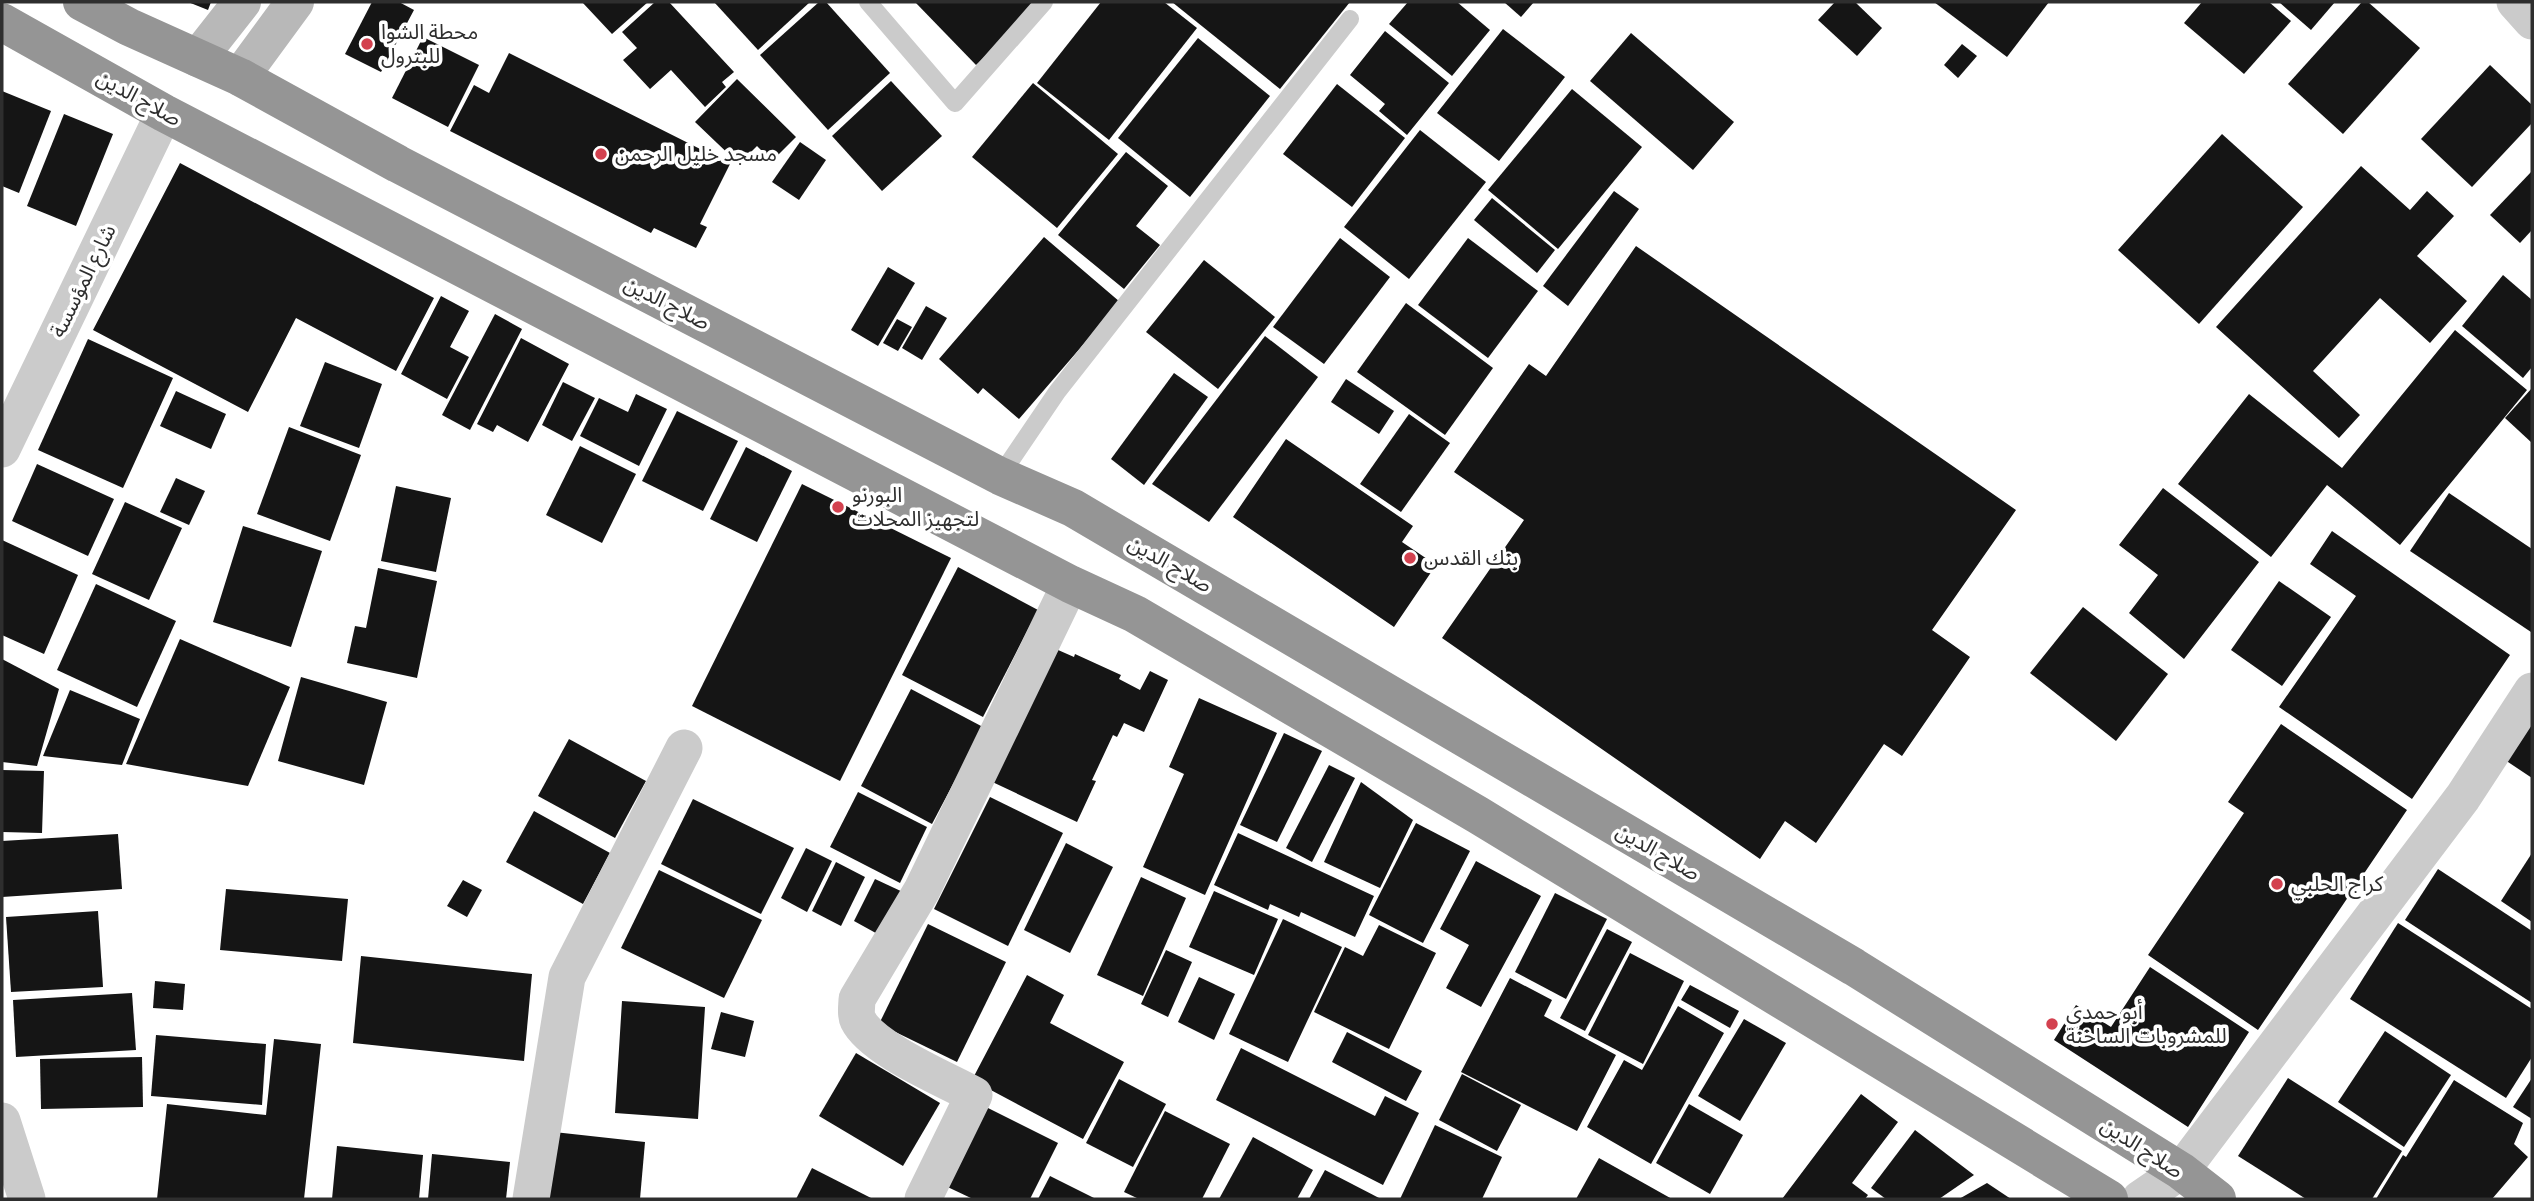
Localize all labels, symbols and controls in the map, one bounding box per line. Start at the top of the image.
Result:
place label: محطة الشوا للبترول [381,18,478,69]
marker: محطة الشوا للبترول [359,36,375,52]
street label: صلاح الدين [91,63,186,134]
place label: مسجد خليل الرحمن [615,140,777,167]
marker: مسجد خليل الرحمن [593,146,609,162]
street label: شارع المؤسسة [44,220,123,343]
street label: صلاح الدين [619,269,715,337]
place label: البورنو لتجهيز المحلات [852,481,979,532]
marker: البورنو لتجهيز المحلات [830,499,846,515]
street label: صلاح الدين [1122,529,1217,600]
place label: بنك القدس [1424,544,1518,571]
marker: بنك القدس [1402,550,1418,566]
street label: صلاح الدين [1610,817,1705,888]
place label: كراج الحلبي [2291,870,2383,900]
marker: كراج الحلبي [2269,876,2285,892]
place label: أبو حمدي للمشروبات الساخنة [2066,998,2227,1049]
marker: أبو حمدي للمشروبات الساخنة [2044,1016,2060,1032]
street label: صلاح الدين [2095,1111,2189,1186]

